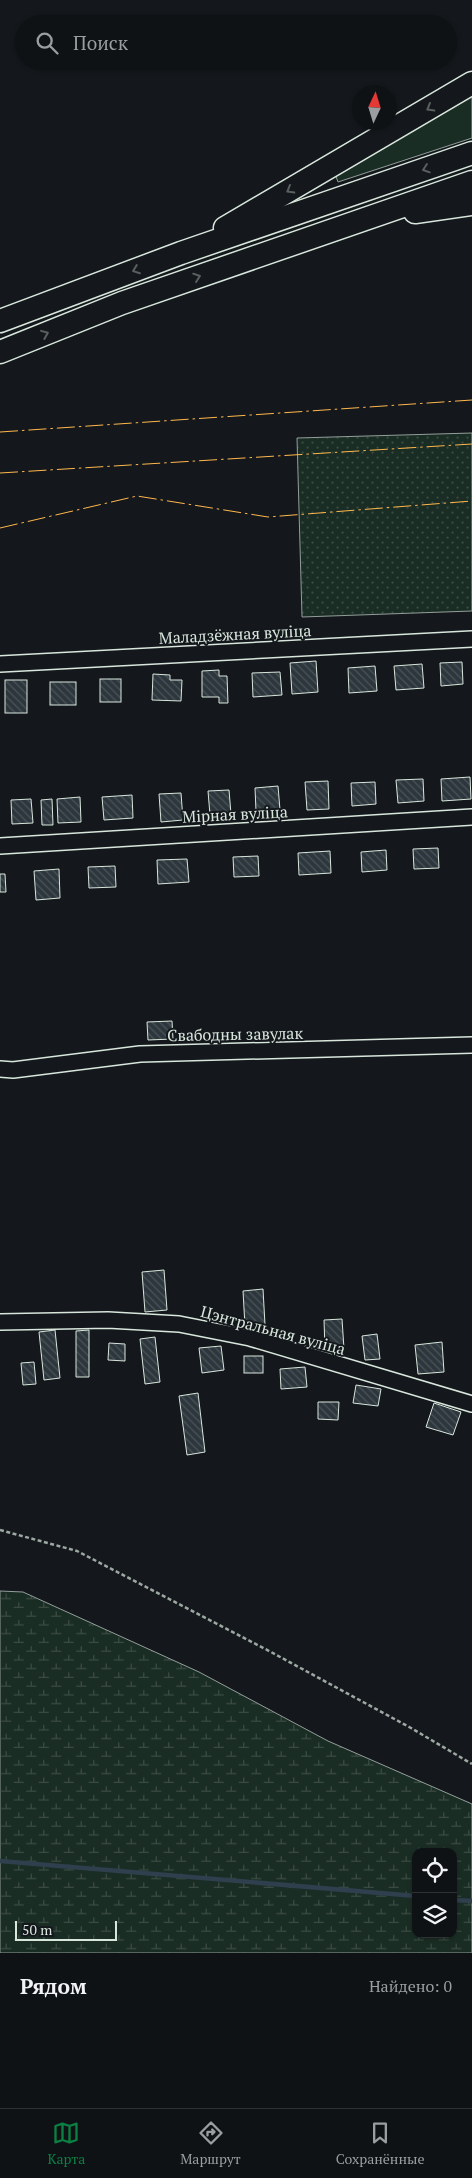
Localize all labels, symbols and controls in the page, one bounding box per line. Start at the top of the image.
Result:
search box [15,15,457,70]
icon: search [33,29,61,57]
text: Поиск [73,30,128,55]
north arrow [352,85,397,130]
one-way arrow [426,101,435,111]
one-way arrow [422,163,431,173]
one-way arrow [286,183,295,193]
one-way arrow [132,264,140,274]
one-way arrow [193,272,201,282]
one-way arrow [40,329,49,340]
street label: Маладзёжная вуліца [158,619,312,649]
street label: Мірная вуліца [182,800,288,828]
street label: Свабодны завулак [167,1022,304,1046]
street label: Цэнтральная вуліца [198,1300,348,1360]
map controls [412,1848,457,1938]
button: locate [412,1848,457,1893]
button: layers [412,1893,457,1938]
scale bar [15,1918,118,1941]
text: 50 m [22,1920,52,1939]
text: Рядом [20,1972,87,2000]
text: Найдено: 0 [369,1975,452,1997]
tab: Карта [47,2119,85,2168]
tab: Маршрут [180,2119,241,2168]
tab: Сохранённые [336,2119,425,2168]

